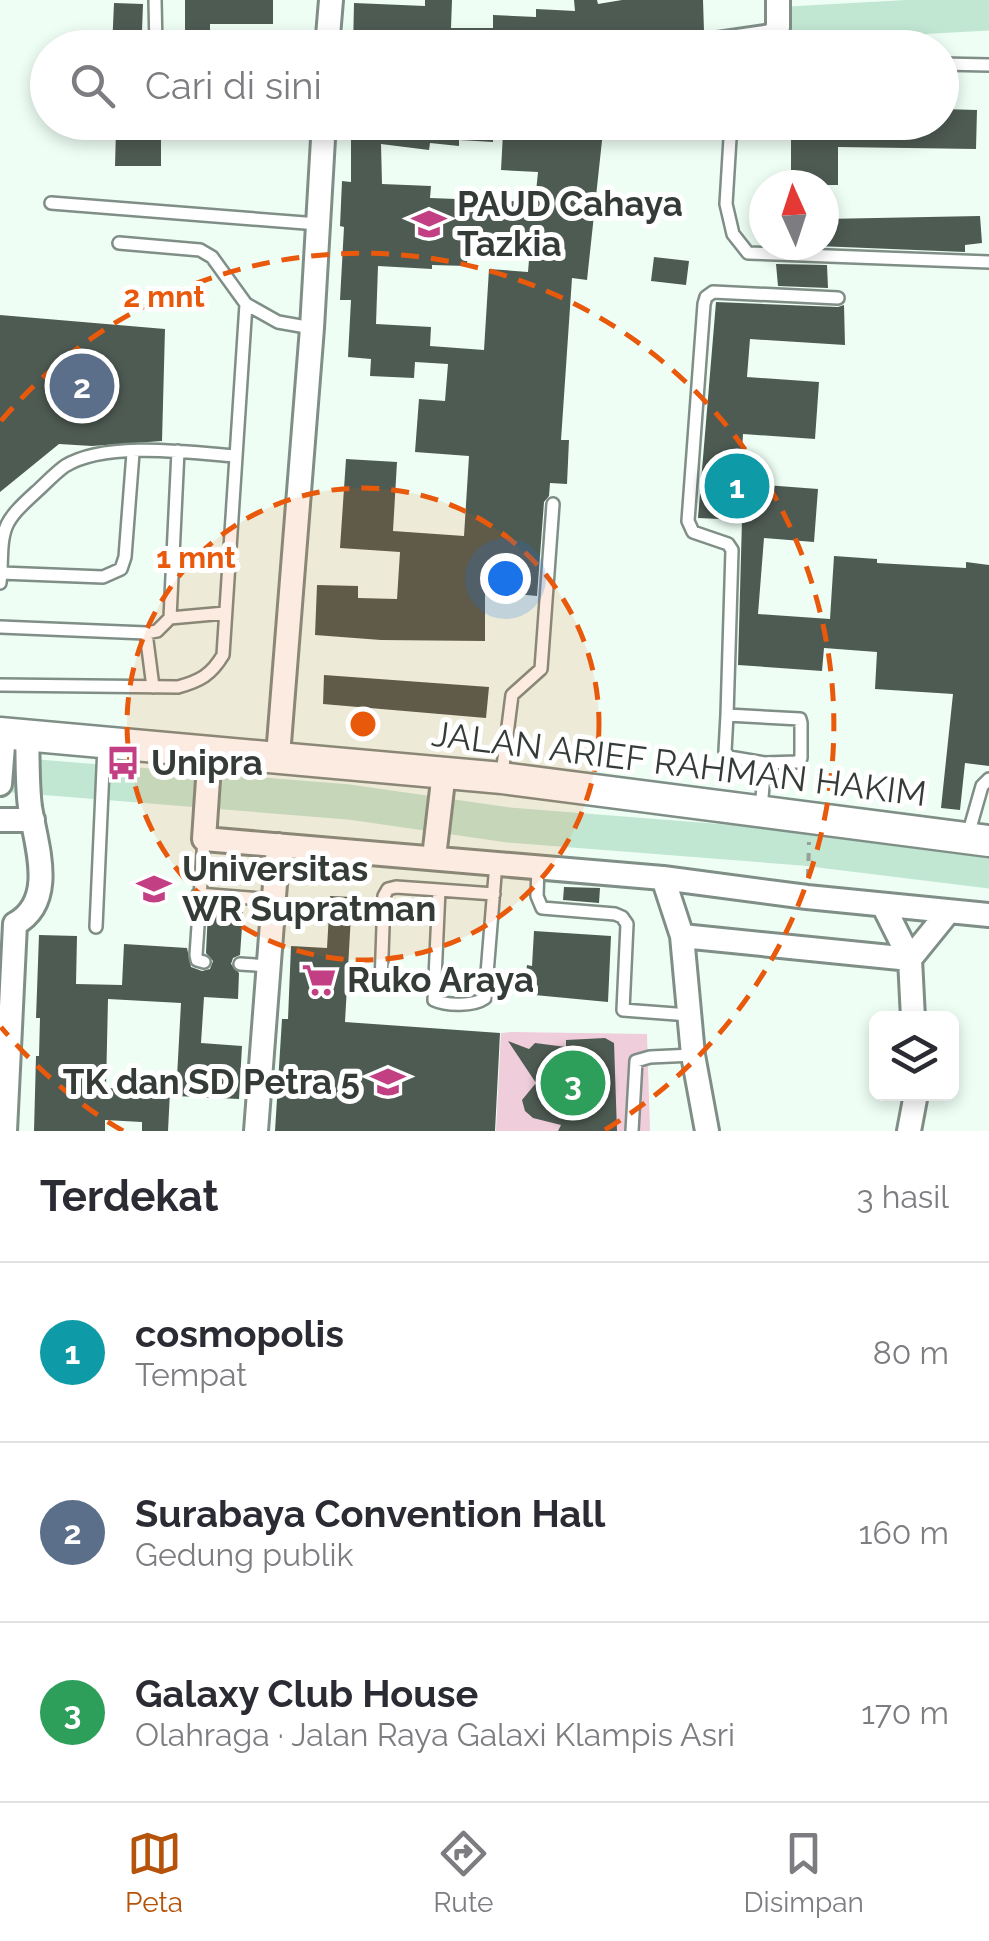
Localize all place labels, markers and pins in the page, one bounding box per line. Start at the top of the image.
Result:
place label: PAUD Cahaya Tazkia [457,183,683,264]
school or university icon: PAUD Cahaya Tazkia [410,205,448,243]
pin: 2 [49,348,114,424]
pin: 1 [704,448,770,524]
centre of rings [345,706,381,742]
place label: Unipra [151,742,263,783]
bus stop icon: Unipra [104,744,142,782]
place label: Universitas WR Supratman [182,848,436,929]
school or university icon: Universitas WR Supratman [135,870,173,908]
place label: Ruko Araya [347,959,534,1000]
supermarket icon: Ruko Araya [300,961,338,999]
pin: 3 [540,1046,606,1120]
place label: TK dan SD Petra 5 [63,1061,360,1102]
school or university icon: TK dan SD Petra 5 [369,1063,407,1101]

